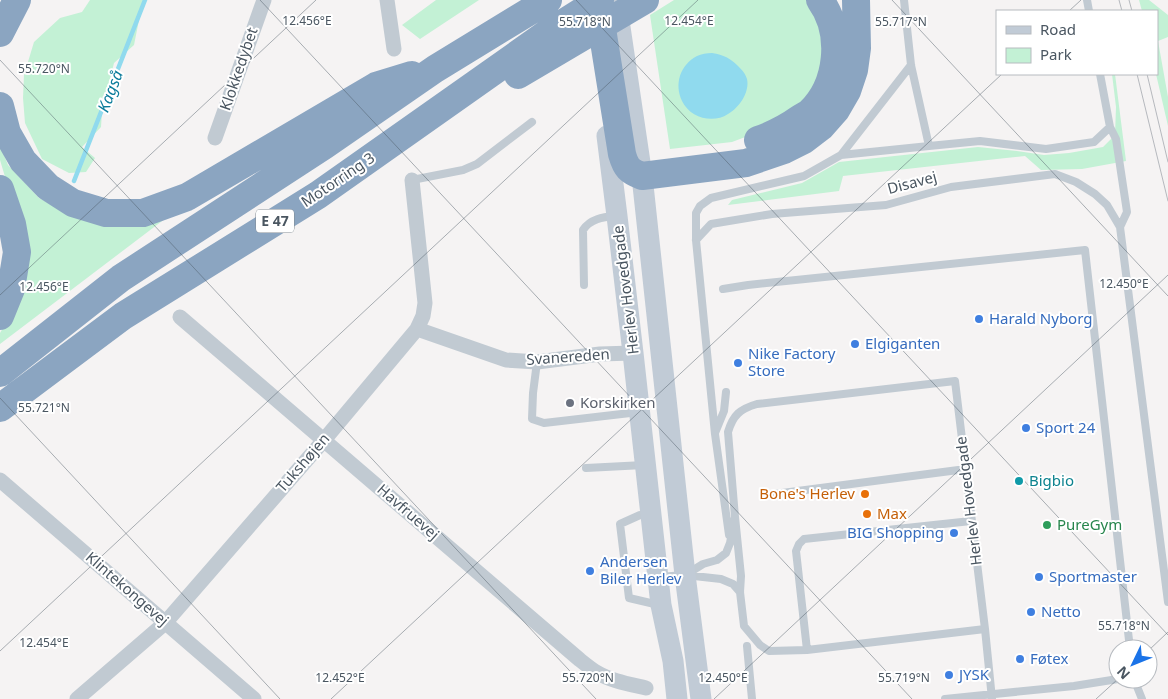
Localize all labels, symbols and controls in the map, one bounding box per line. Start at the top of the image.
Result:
legend [996,10,1158,75]
text: 12.456°E [282,12,332,29]
text: 12.454°E [664,12,714,29]
text: 55.718°N [559,13,611,30]
text: 55.717°N [875,13,927,30]
text: Road [1040,19,1076,39]
street label: Klokkedybet [214,24,262,113]
text: Park [1040,44,1072,64]
text: 55.720°N [18,60,70,77]
water label: Kagså [92,67,128,115]
street label: Motorring 3 [297,147,378,211]
street label: Disavej [885,166,939,198]
road number: E 47 [256,210,294,232]
street label: Herlev Hovedgade [607,224,643,356]
text: 12.450°E [1099,275,1149,292]
text: 12.456°E [19,278,69,295]
place label: Harald Nyborg [989,308,1092,328]
marker: Harald Nyborg [973,313,985,325]
place label: Elgiganten [865,333,940,353]
marker: Elgiganten [849,338,861,350]
street label: Svanereden [526,343,610,369]
place label: Nike Factory Store [748,343,836,380]
marker: Nike Factory Store [732,357,744,369]
place label: Korskirken [580,392,656,412]
marker: Korskirken [564,397,576,409]
text: 55.721°N [18,399,70,416]
place label: Sport 24 [1036,417,1096,437]
marker: Sport 24 [1020,422,1032,434]
street label: Tukshøjen [271,429,333,496]
street label: Herlev Hovedgade [950,435,986,567]
place label: Bigbio [1029,470,1074,490]
marker: Bigbio [1013,475,1025,487]
street label: Havfruevej [373,479,444,544]
place label: Bone's Herlev [759,483,855,503]
marker: Bone's Herlev [859,488,871,500]
place label: Max [877,503,907,523]
marker: Max [861,508,873,520]
place label: PureGym [1057,514,1122,534]
marker: PureGym [1041,519,1053,531]
place label: BIG Shopping [847,522,944,542]
marker: BIG Shopping [948,527,960,539]
street label: Klintekongevej [82,547,173,630]
place label: Andersen Biler Herlev [600,551,682,588]
marker: Andersen Biler Herlev [584,565,596,577]
place label: Sportmaster [1049,566,1137,586]
marker: Sportmaster [1033,571,1045,583]
place label: Netto [1041,601,1081,621]
marker: Netto [1025,606,1037,618]
text: 55.718°N [1098,617,1150,634]
text: 12.454°E [19,634,69,651]
north arrow [1108,639,1158,689]
place label: Føtex [1030,648,1068,668]
marker: Føtex [1014,653,1026,665]
text: N [1112,663,1134,684]
place label: JYSK [957,664,990,684]
text: 12.452°E [315,669,365,686]
text: 55.720°N [562,669,614,686]
text: 12.450°E [698,669,748,686]
text: 55.719°N [878,669,930,686]
marker: JYSK [943,669,955,681]

